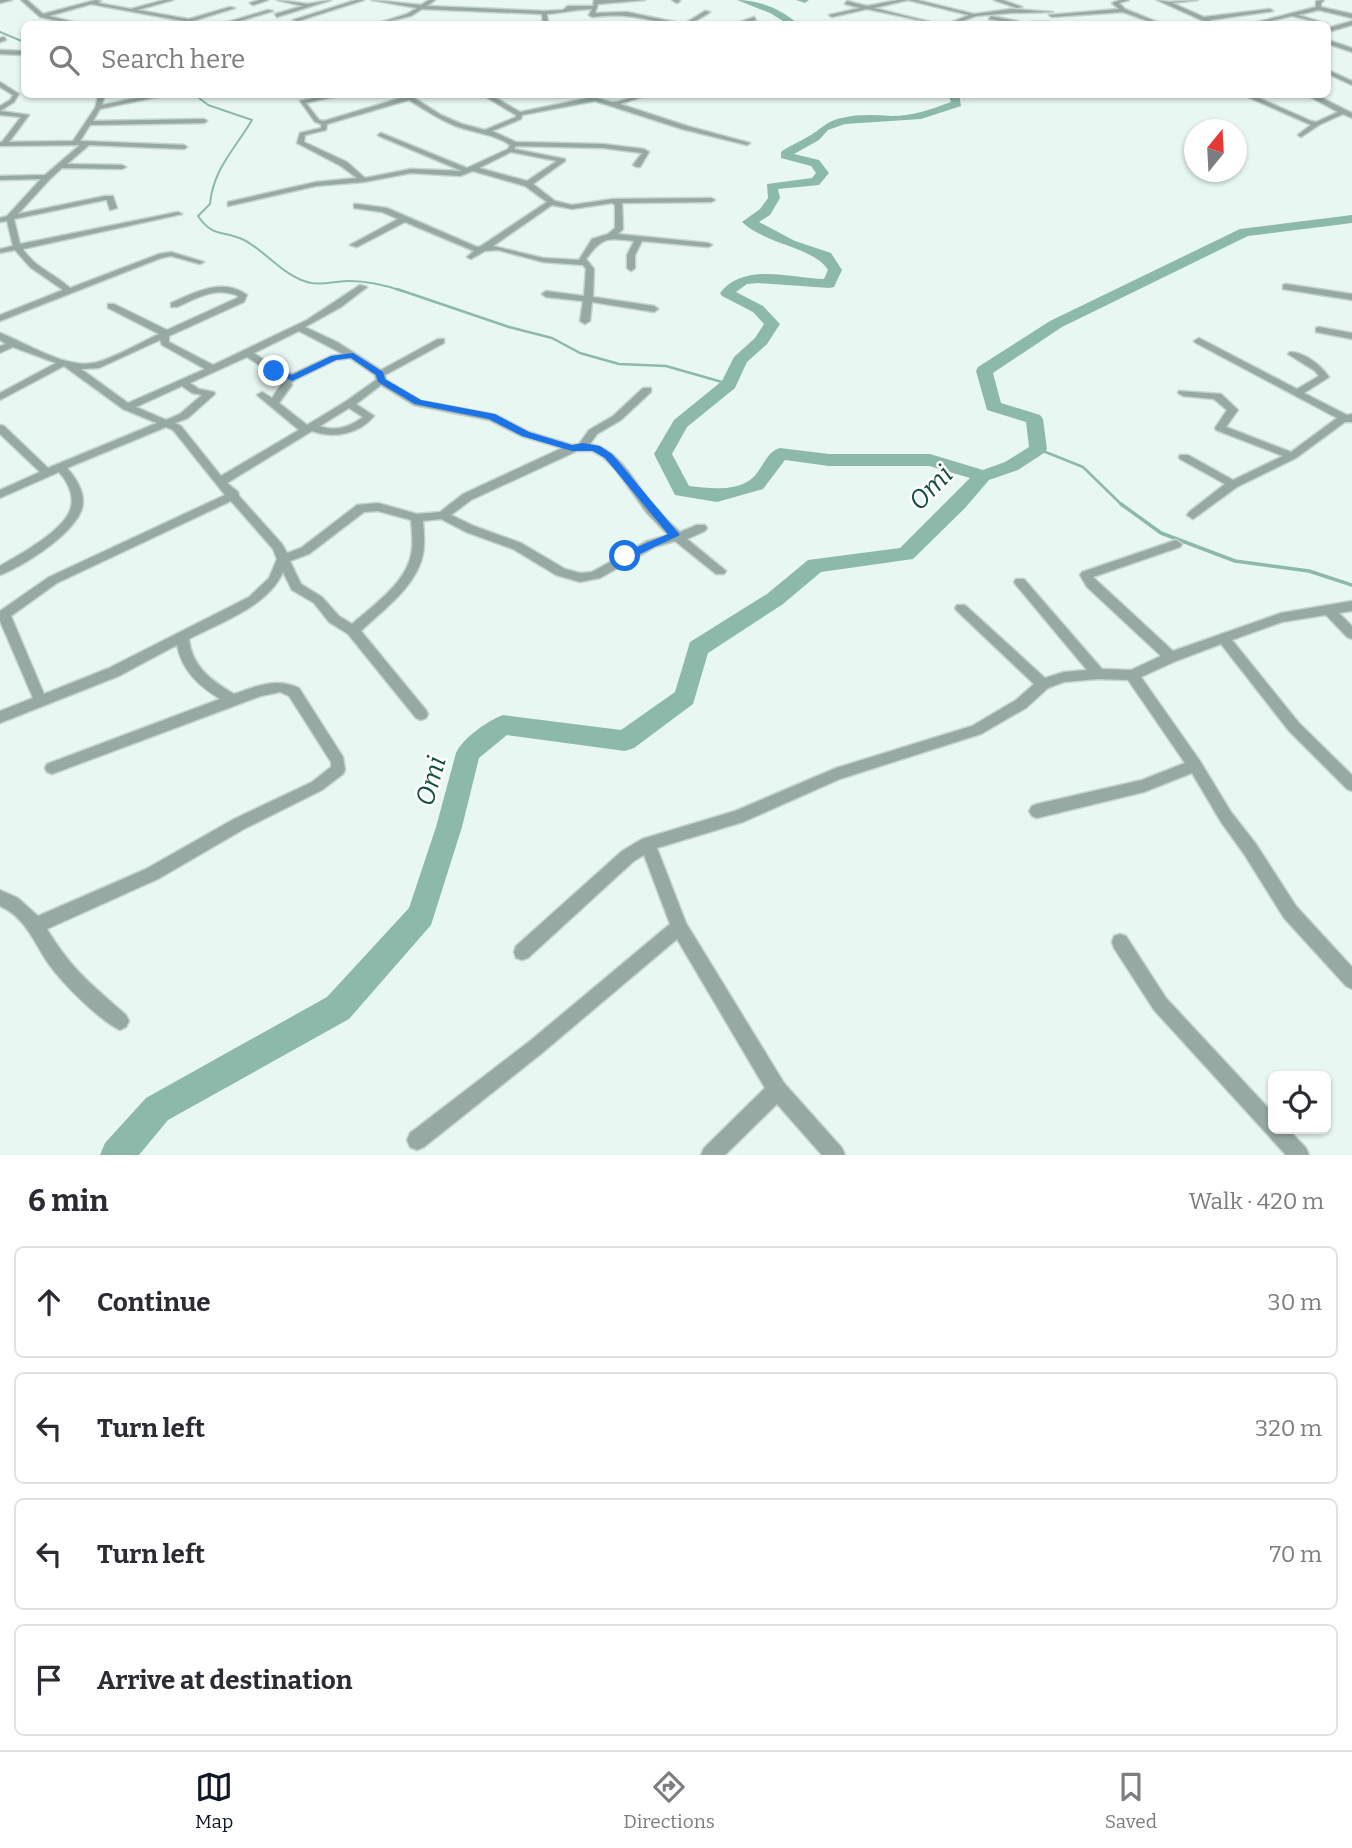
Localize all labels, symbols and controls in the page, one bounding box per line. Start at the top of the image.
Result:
search box [21,21,1331,98]
icon: search [45,41,83,79]
text: Search here [101,44,245,75]
north arrow [1184,119,1247,182]
route end [258,355,289,386]
water label: Omi [903,459,959,517]
route start [609,540,640,571]
water label: Omi [409,753,453,809]
map controls [1268,1071,1331,1134]
button: locate [1268,1071,1331,1134]
text: 6 min [28,1183,109,1219]
text: Walk · 420 m [1189,1187,1324,1215]
icon: ahead [30,1283,68,1321]
text: Continue [97,1287,211,1318]
text: 30 m [1268,1288,1322,1316]
icon: left [30,1409,68,1447]
text: Turn left [97,1413,205,1444]
text: 320 m [1255,1414,1322,1442]
icon: left [30,1535,68,1573]
text: Turn left [97,1539,205,1570]
text: 70 m [1270,1540,1322,1568]
icon: arrive [30,1661,68,1699]
text: Arrive at destination [97,1665,352,1696]
tab: Map [195,1768,233,1833]
tab: Directions [623,1768,715,1833]
tab: Saved [1105,1768,1157,1833]

